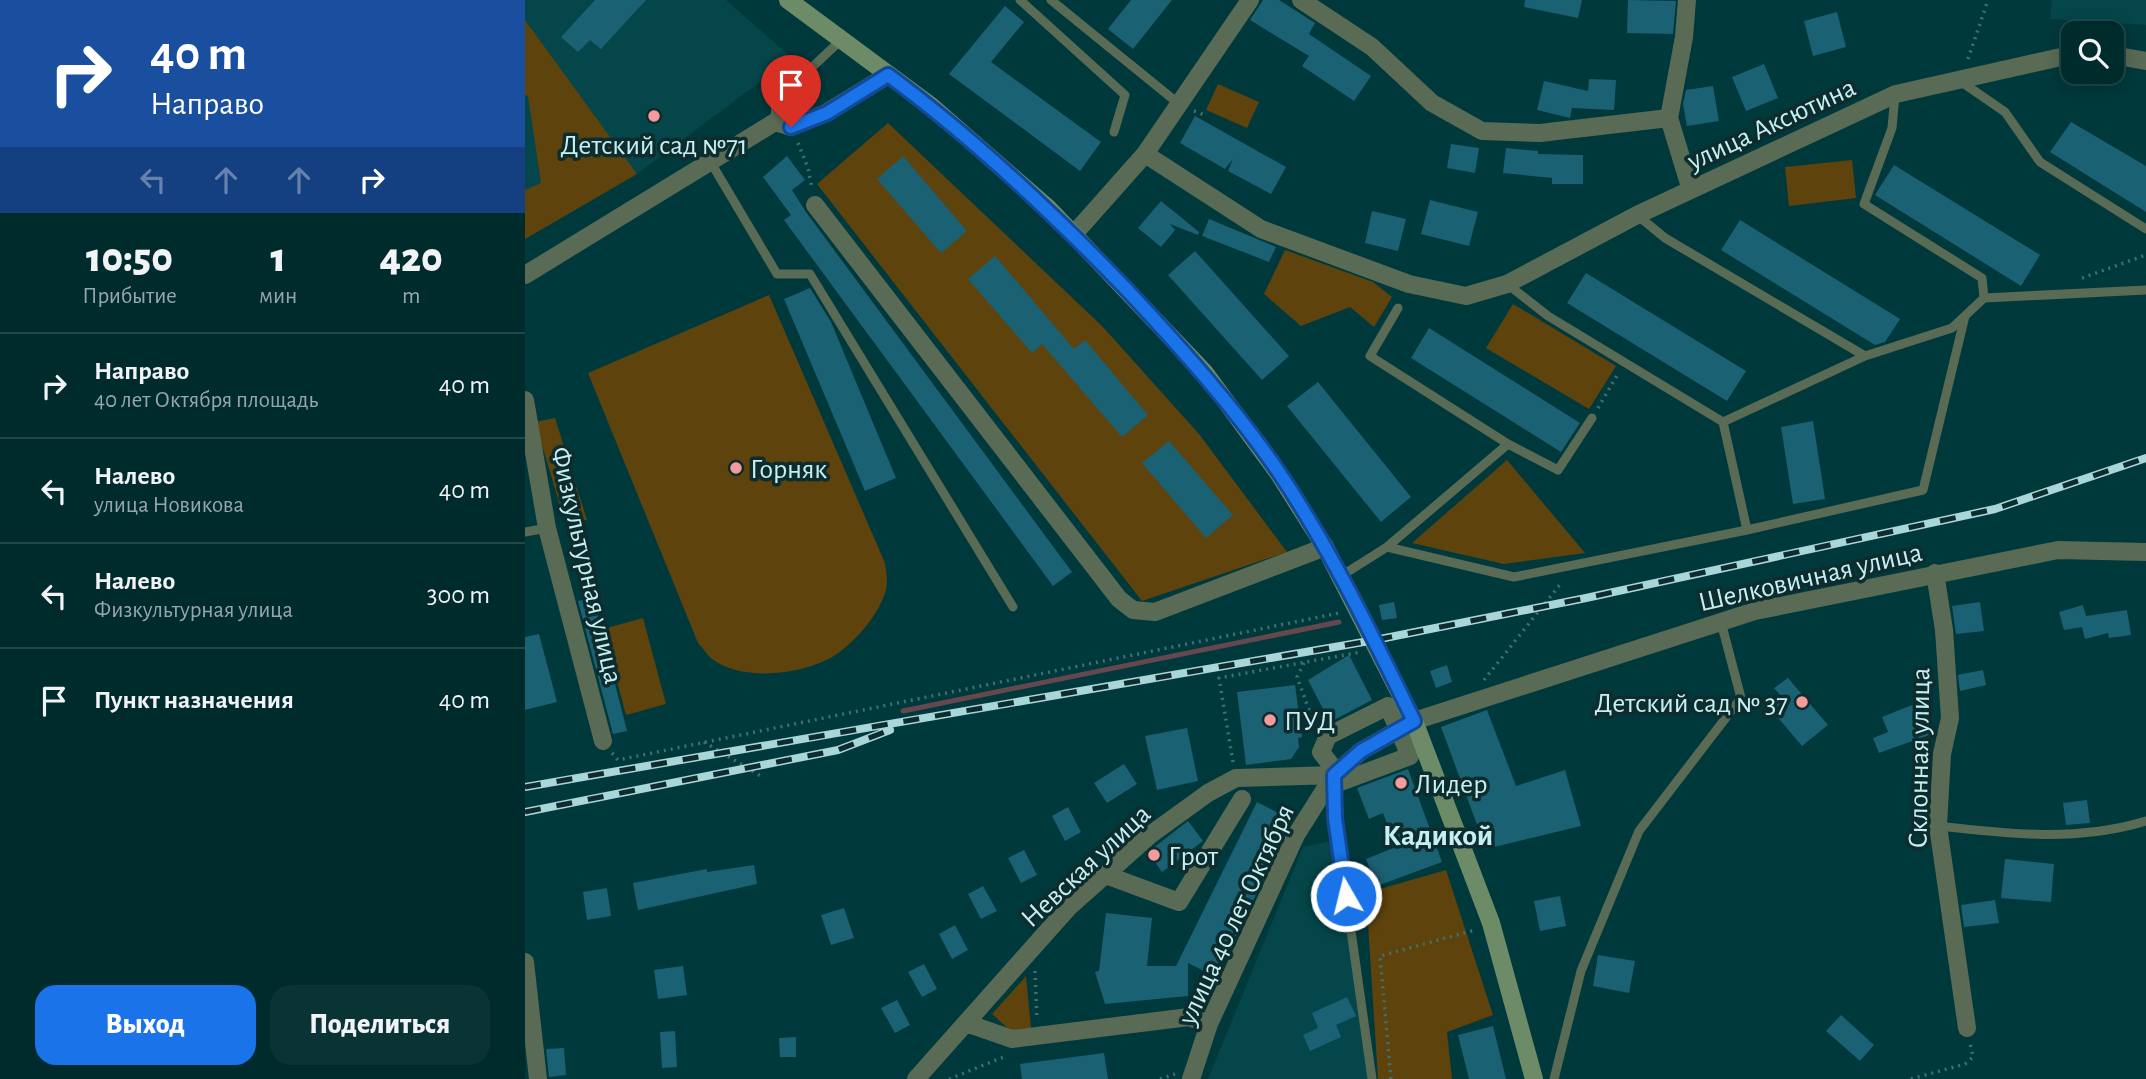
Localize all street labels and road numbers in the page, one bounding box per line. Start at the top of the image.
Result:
street label: улица Аксютина [1683,74,1860,176]
street label: Физкультурная улица [545,444,627,687]
street label: Шелковичная улица [1696,539,1925,617]
street label: Склонная улица [1904,667,1936,849]
street label: Невская улица [1016,800,1157,933]
street label: улица 40 лет Октября [1173,800,1300,1030]

